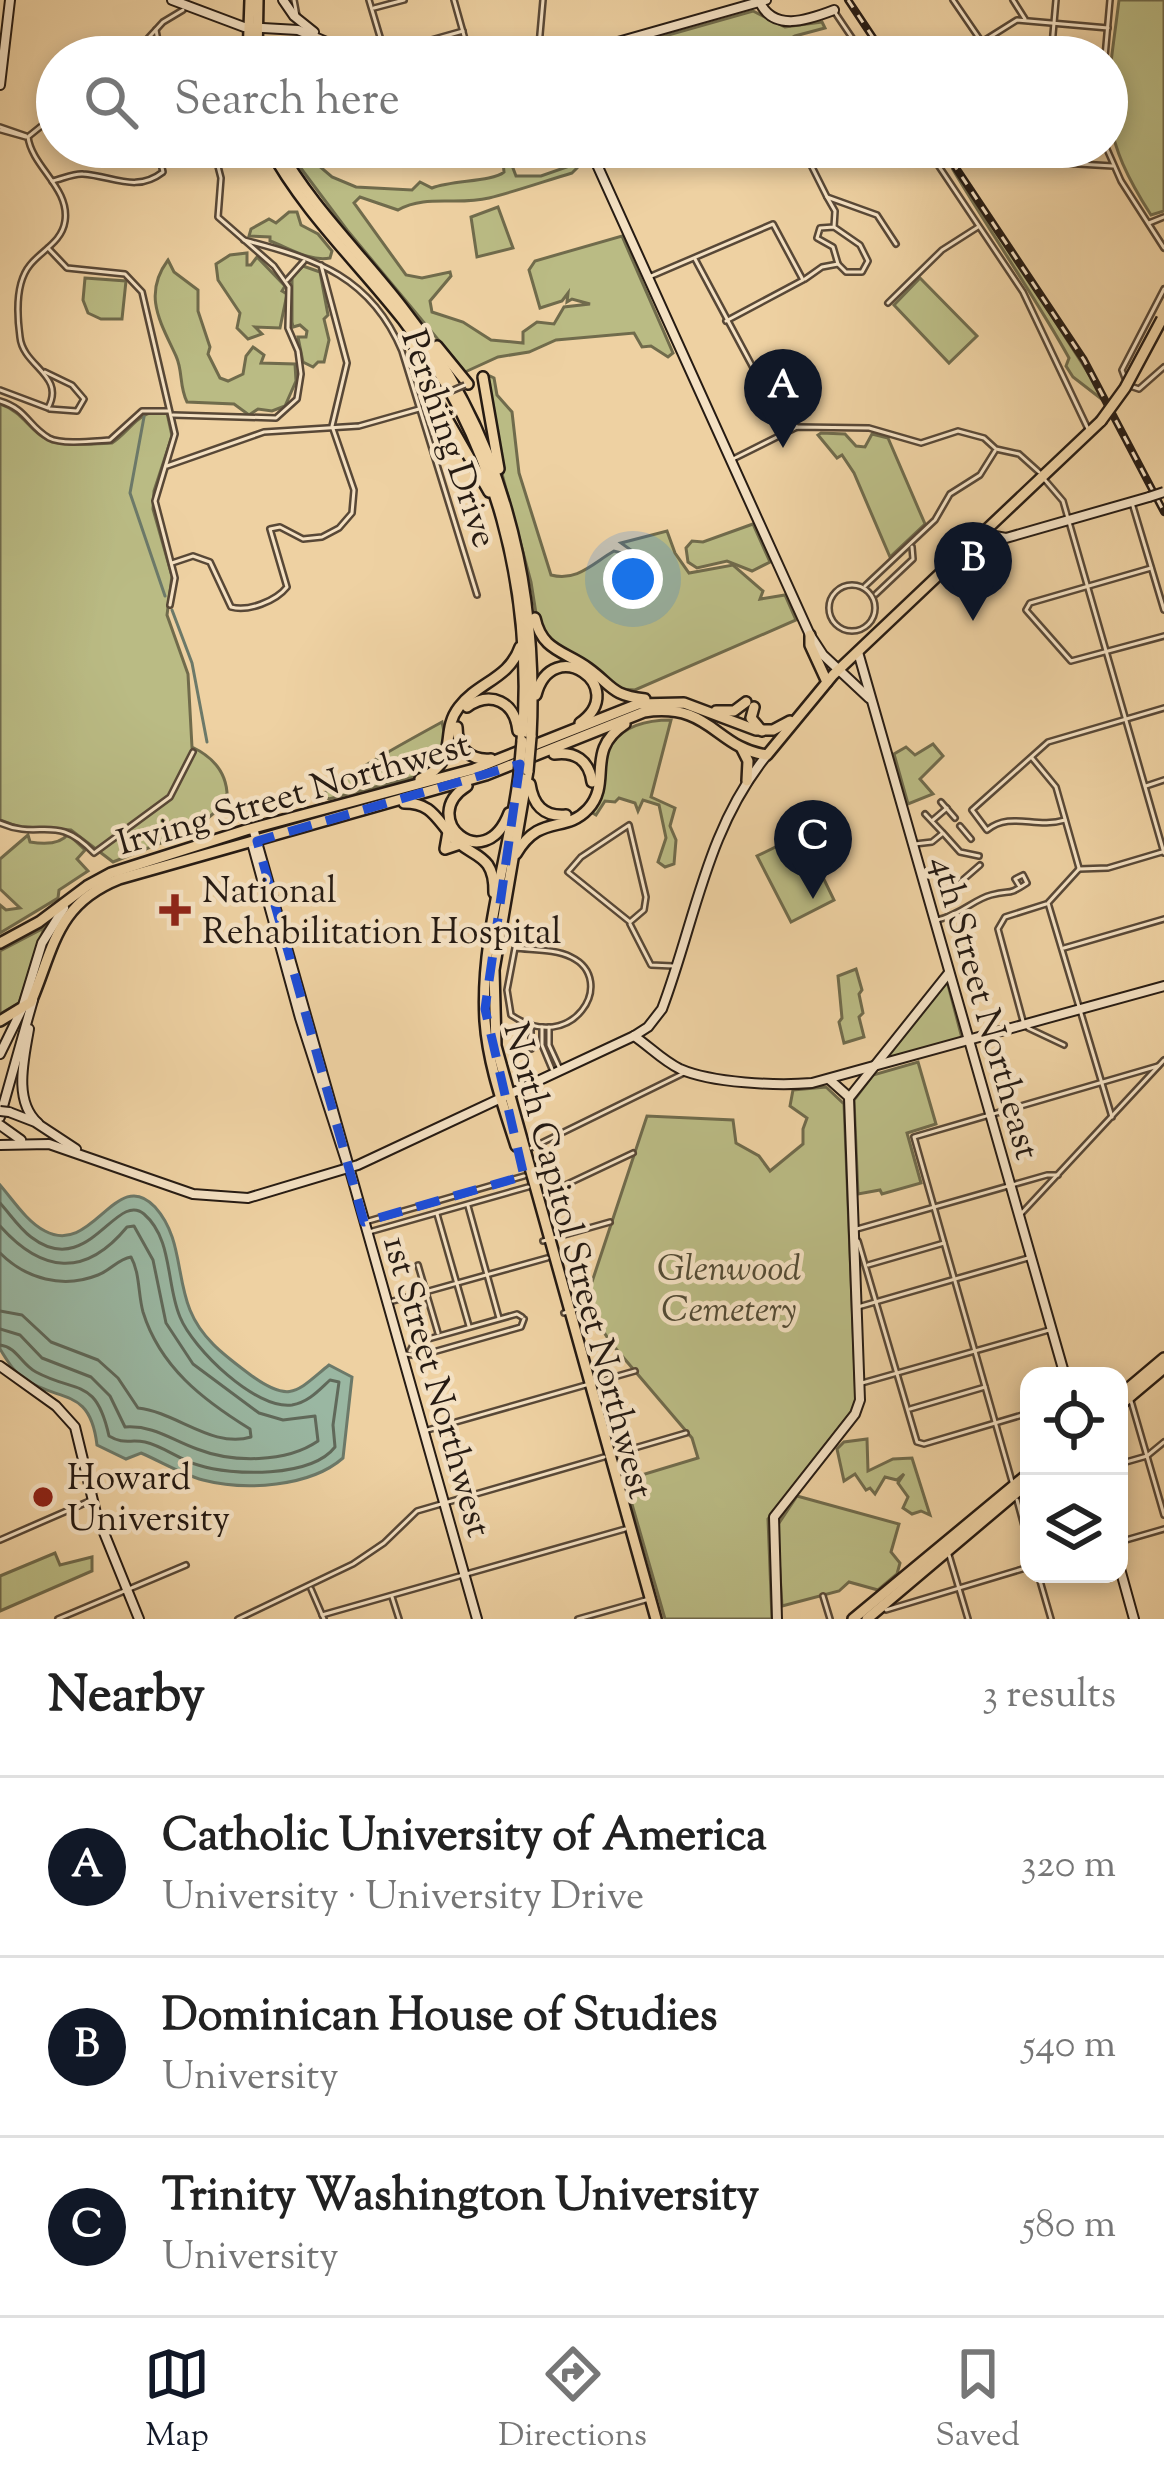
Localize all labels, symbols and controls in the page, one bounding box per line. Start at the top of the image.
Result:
search box [36,36,1128,168]
icon: search [78,69,144,135]
text: Search here [174,70,400,135]
street label: Pershing Drive [386,323,509,555]
pin: A [744,349,822,448]
pin: B [934,522,1012,621]
your location [603,549,663,609]
street label: Irving Street Northwest [112,721,477,871]
pin: C [774,800,852,899]
street label: 4th Street Northeast [915,850,1051,1166]
place label: National Rehabilitation Hospital [202,867,562,960]
marker: National Rehabilitation Hospital [159,894,191,926]
street label: North Capitol Street Northwest [487,1017,665,1505]
street label: 1st Street Northwest [367,1231,503,1544]
park label: Glenwood Cemetery [657,1245,801,1338]
map controls [1020,1367,1128,1583]
button: locate [1020,1367,1128,1475]
place label: Howard University [67,1454,230,1547]
button: layers [1020,1475,1128,1583]
marker: Howard University [30,1484,56,1510]
text: Nearby [48,1661,205,1734]
text: 3 results [982,1669,1116,1725]
text: Catholic University of America [162,1806,767,1871]
text: A [71,1839,103,1895]
text: 320 m [1021,1839,1116,1895]
text: University · University Drive [162,1871,644,1927]
text: Dominican House of Studies [162,1986,718,2051]
text: B [75,2019,99,2075]
text: 540 m [1022,2019,1116,2075]
text: University [162,2051,339,2107]
text: Trinity Washington University [162,2166,759,2231]
text: C [71,2199,103,2255]
text: 580 m [1022,2199,1116,2255]
text: University [162,2231,339,2287]
tab: Map [144,2341,210,2461]
tab: Directions [498,2341,647,2461]
tab: Saved [935,2341,1020,2461]

